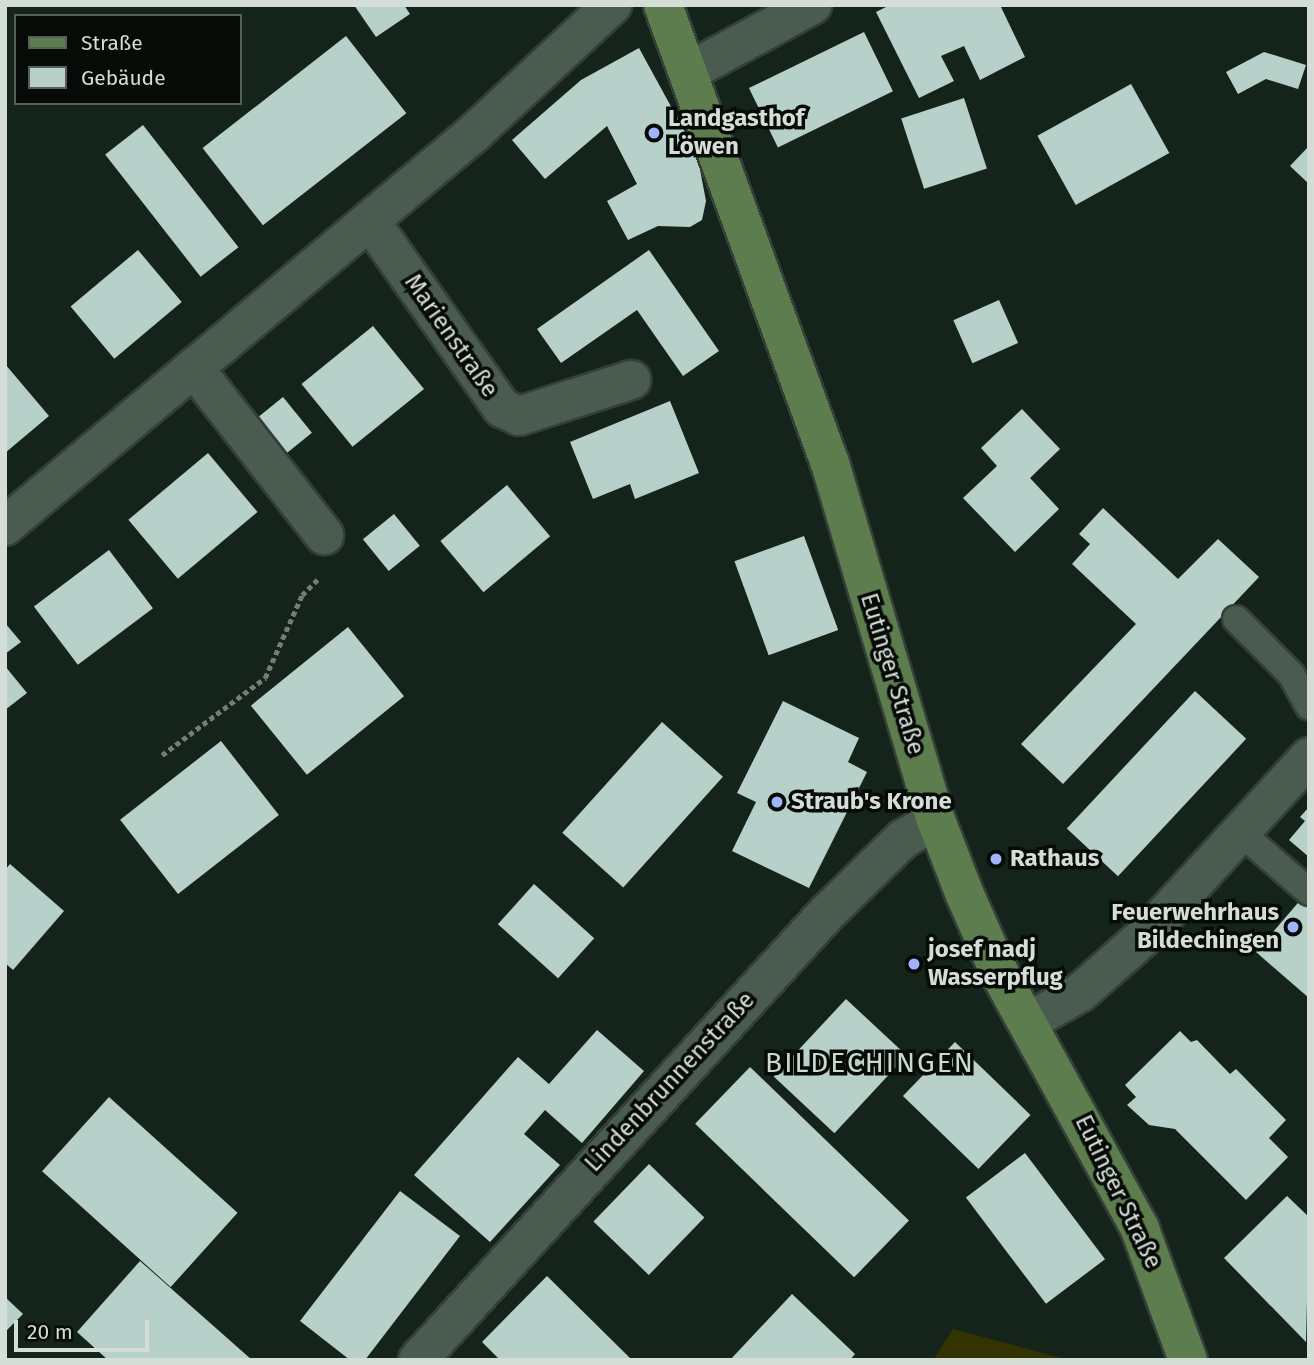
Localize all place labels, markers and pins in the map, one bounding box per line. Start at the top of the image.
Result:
place label: Landgasthof Löwen [668,105,804,161]
marker: Landgasthof Löwen [646,125,662,141]
place label: Straub's Krone [791,788,952,816]
marker: Straub's Krone [769,794,785,810]
place label: Rathaus [1010,845,1099,873]
marker: Rathaus [988,851,1004,867]
place label: Feuerwehrhaus Bildechingen [1111,899,1279,955]
marker: Feuerwehrhaus Bildechingen [1285,919,1301,935]
place label: josef nadj Wasserpflug [928,936,1063,992]
marker: josef nadj Wasserpflug [906,956,922,972]

